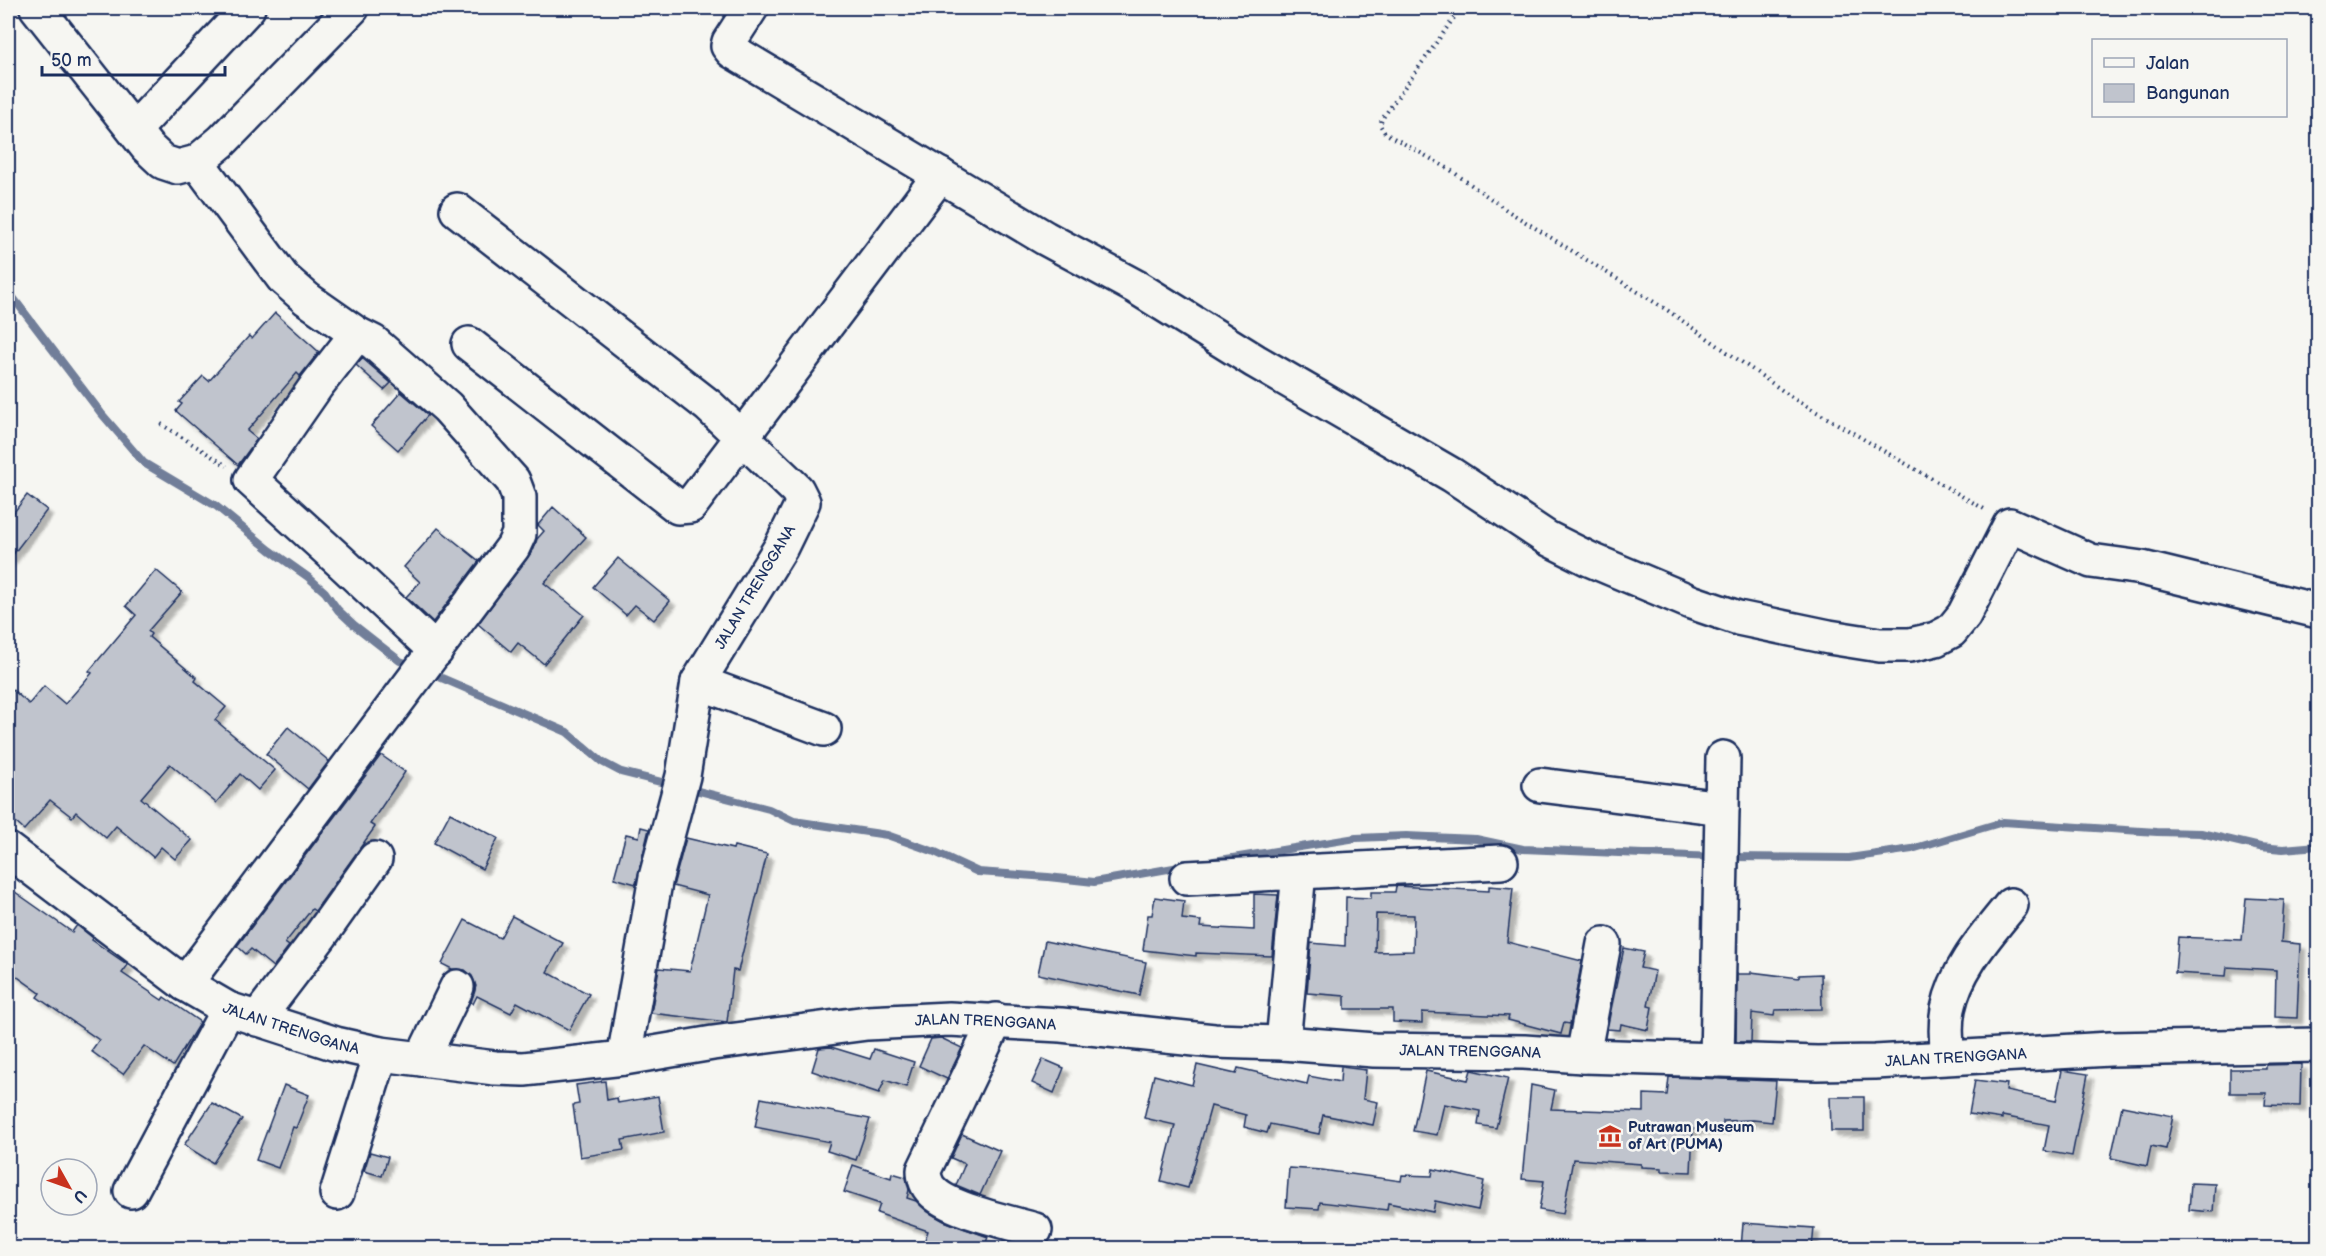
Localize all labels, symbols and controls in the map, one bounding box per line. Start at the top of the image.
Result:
scale bar [42,39,225,77]
legend [2092,39,2287,117]
text: 50 m [51,50,92,71]
text: Jalan [2146,53,2189,74]
text: Bangunan [2146,83,2230,104]
street label: JALAN TRENGGANA [711,521,800,653]
street label: JALAN TRENGGANA [219,999,362,1059]
street label: JALAN TRENGGANA [914,1010,1058,1035]
street label: JALAN TRENGGANA [1399,1041,1543,1063]
street label: JALAN TRENGGANA [1885,1045,2028,1071]
place label: Putrawan Museum of Art (PUMA) [1628,1118,1755,1154]
museum icon: Putrawan Museum of Art (PUMA) [1597,1123,1623,1149]
north arrow [39,1157,99,1217]
text: U [68,1185,90,1206]

